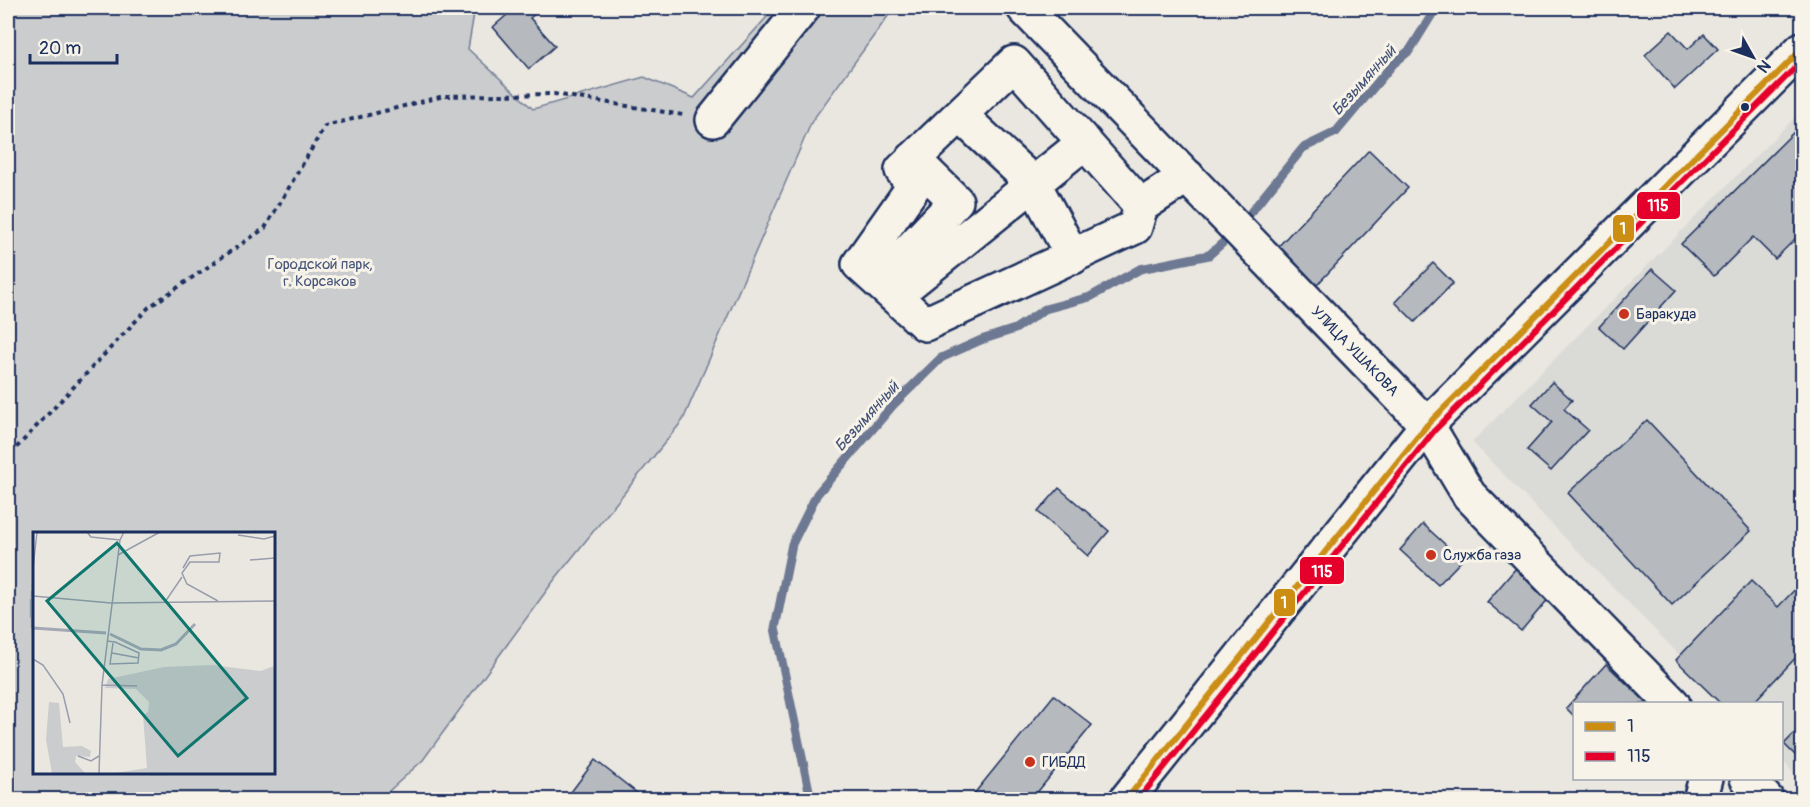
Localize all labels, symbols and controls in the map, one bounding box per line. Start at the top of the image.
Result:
scale bar [30,27,117,65]
north arrow [1723,27,1783,87]
text: 20 m [39,37,81,60]
water label: Безымянный [1327,40,1401,120]
text: N [1752,55,1775,77]
unlabelled marker [1739,101,1751,113]
line badge: 115 [1636,191,1681,220]
text: 115 [1647,196,1669,216]
line badge: 1 [1612,214,1635,243]
text: 1 [1620,219,1626,239]
park label: Городской парк, г. Корсаков [268,255,373,291]
street label: УЛИЦА УШАКОВА [1307,302,1403,401]
place label: Баракуда [1636,305,1696,324]
marker: Баракуда [1617,307,1631,321]
water label: Безымянный [830,376,904,456]
inset map [33,532,274,774]
place label: Служба газа [1443,546,1521,565]
marker: Служба газа [1424,548,1438,562]
line badge: 115 [1299,556,1345,585]
text: 115 [1311,562,1333,582]
line badge: 1 [1273,588,1296,617]
text: 1 [1281,593,1287,613]
legend [1573,702,1783,780]
text: 1 [1627,715,1634,738]
text: 115 [1627,745,1651,768]
place label: ГИБДД [1042,753,1086,772]
marker: ГИБДД [1023,755,1037,769]

